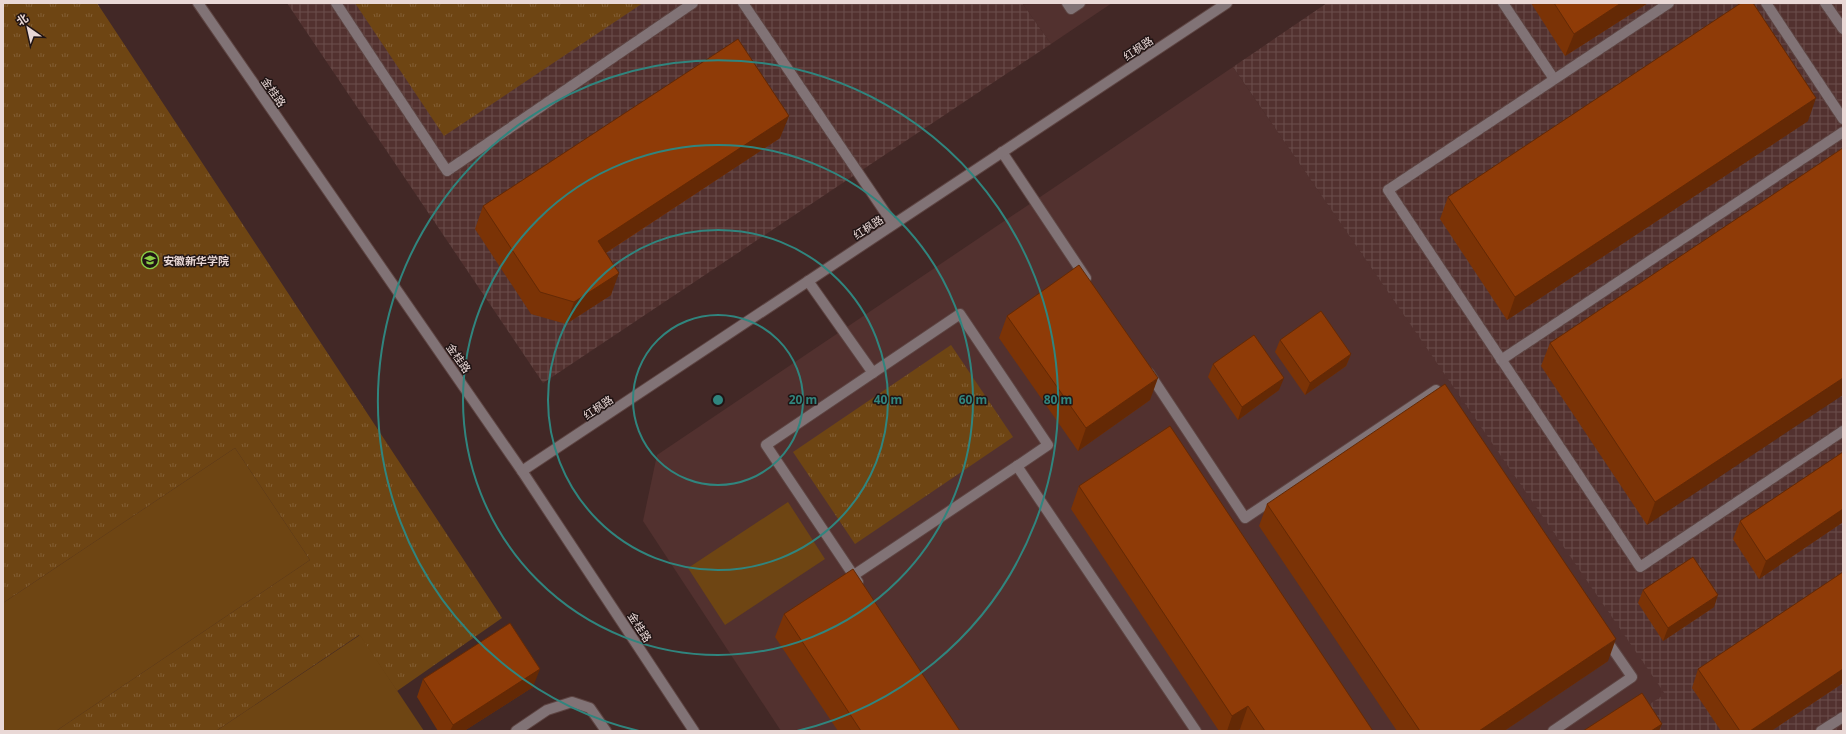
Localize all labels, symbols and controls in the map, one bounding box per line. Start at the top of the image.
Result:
north arrow [8,8,48,48]
text: 北 [13,10,31,29]
street label: 红枫路 [1120,33,1156,63]
street label: 金桂路 [258,74,290,110]
street label: 红枫路 [850,212,886,242]
school or university icon: 安徽新华学院 [140,250,160,270]
place label: 安徽新华学院 [163,253,229,268]
street label: 金桂路 [443,340,475,376]
text: 20 m [789,391,817,408]
text: 40 m [874,391,902,408]
text: 60 m [959,391,987,408]
text: 80 m [1044,391,1072,408]
street label: 红枫路 [580,392,616,422]
centre of rings [711,393,725,407]
street label: 金桂路 [625,609,655,645]

